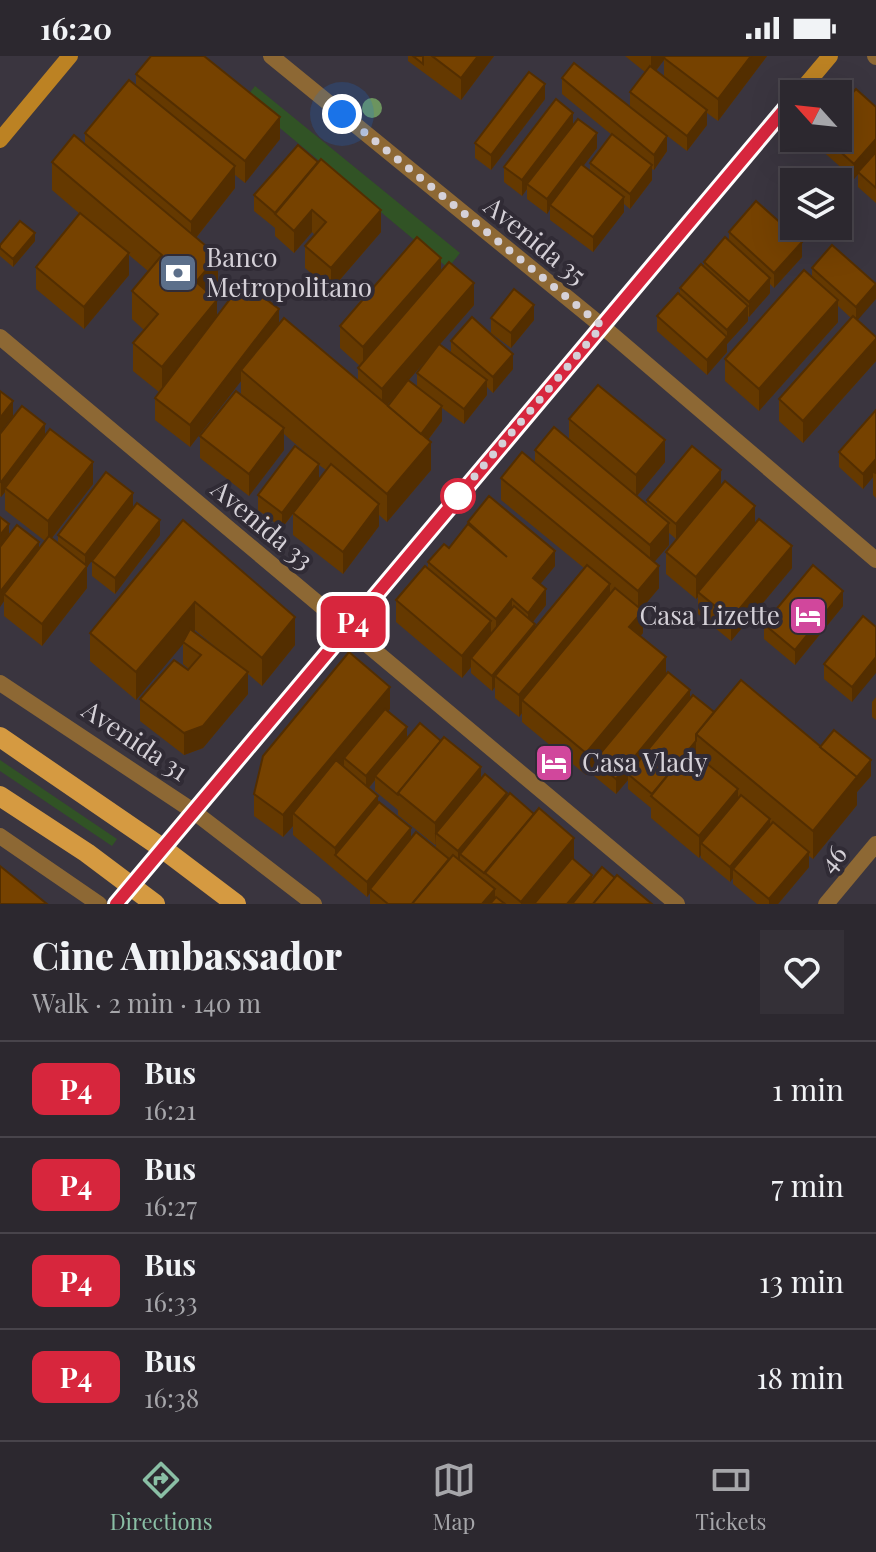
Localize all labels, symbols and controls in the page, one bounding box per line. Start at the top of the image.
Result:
text: 16:20 [40,8,112,48]
north arrow [780,80,852,152]
map controls [780,80,852,240]
your location [322,94,362,134]
button: layers [780,168,852,240]
street label: Avenida 35 [477,187,594,292]
place label: Banco Metropolitano [206,239,372,304]
bank icon: Banco Metropolitano [157,252,199,294]
street label: Avenida 33 [204,470,321,577]
unlabelled marker [441,479,475,513]
hotel icon: Casa Lizette [787,595,829,637]
line badge: P4 [317,596,389,648]
place label: Casa Lizette [639,597,780,632]
text: P4 [337,603,369,640]
street label: Avenida 31 [75,691,196,788]
hotel icon: Casa Vlady [533,742,575,784]
place label: Casa Vlady [582,744,708,779]
street label: 46 [810,837,854,879]
text: Cine Ambassador [32,929,342,980]
button: heart [760,930,844,1014]
text: Walk · 2 min · 140 m [32,985,261,1020]
text: Bus [144,1052,196,1092]
text: 1 min [772,1069,844,1109]
text: P4 [60,1070,92,1107]
text: 16:21 [144,1092,196,1127]
text: Bus [144,1148,196,1188]
text: 7 min [771,1165,844,1205]
text: P4 [60,1166,92,1203]
text: 16:27 [144,1188,197,1223]
text: Bus [144,1244,196,1284]
text: 13 min [759,1261,844,1301]
text: P4 [60,1262,92,1299]
text: 16:33 [144,1284,197,1319]
text: Bus [144,1340,196,1380]
text: 18 min [756,1357,844,1397]
text: P4 [60,1358,92,1395]
text: 16:38 [144,1380,199,1415]
tab: Directions [110,1458,212,1536]
tab: Map [432,1458,476,1536]
tab: Tickets [695,1458,766,1536]

